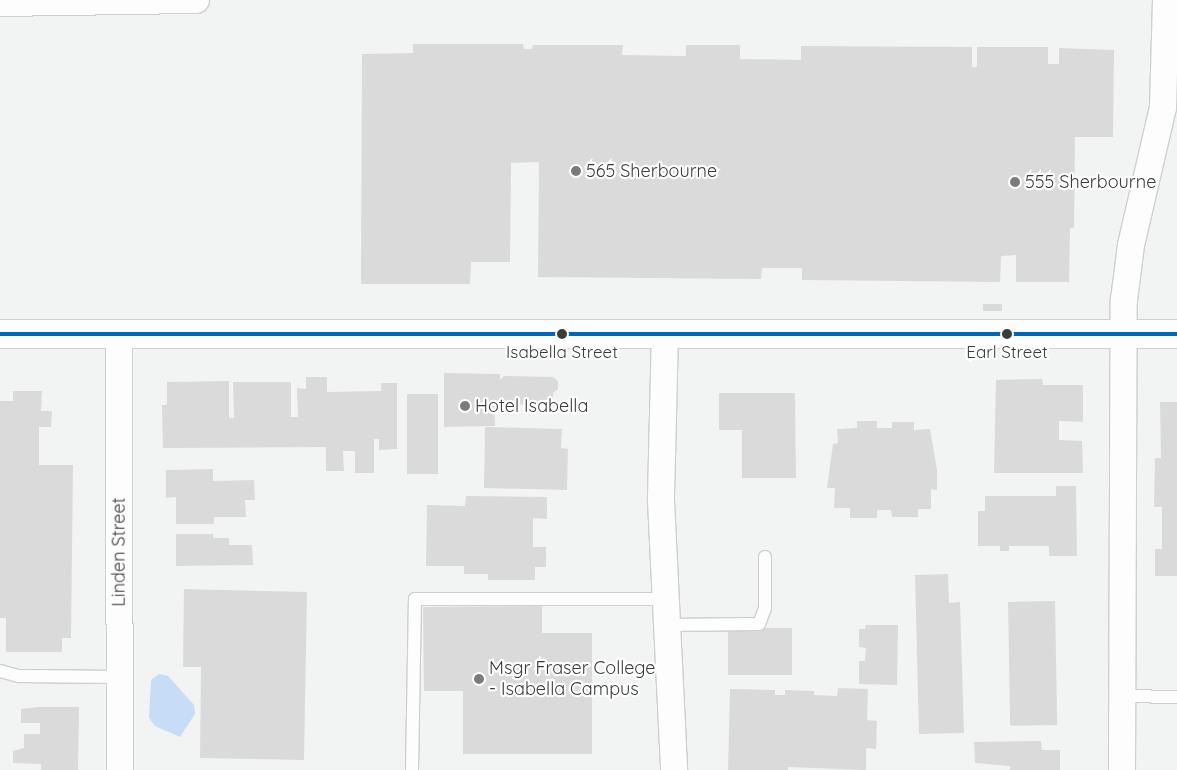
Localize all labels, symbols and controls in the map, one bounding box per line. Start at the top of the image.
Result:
place label: 565 Sherbourne [586,160,717,182]
marker: 565 Sherbourne [570,165,582,177]
place label: 555 Sherbourne [1025,171,1156,193]
marker: 555 Sherbourne [1009,176,1021,188]
marker: Isabella Street [557,329,567,339]
marker: Earl Street [1002,329,1012,339]
place label: Isabella Street [506,342,618,362]
place label: Earl Street [966,342,1048,362]
place label: Hotel Isabella [475,395,588,417]
marker: Hotel Isabella [459,400,471,412]
street label: Linden Street [108,497,130,607]
place label: Msgr Fraser College - Isabella Campus [489,658,655,701]
marker: Msgr Fraser College - Isabella Campus [473,673,485,685]

